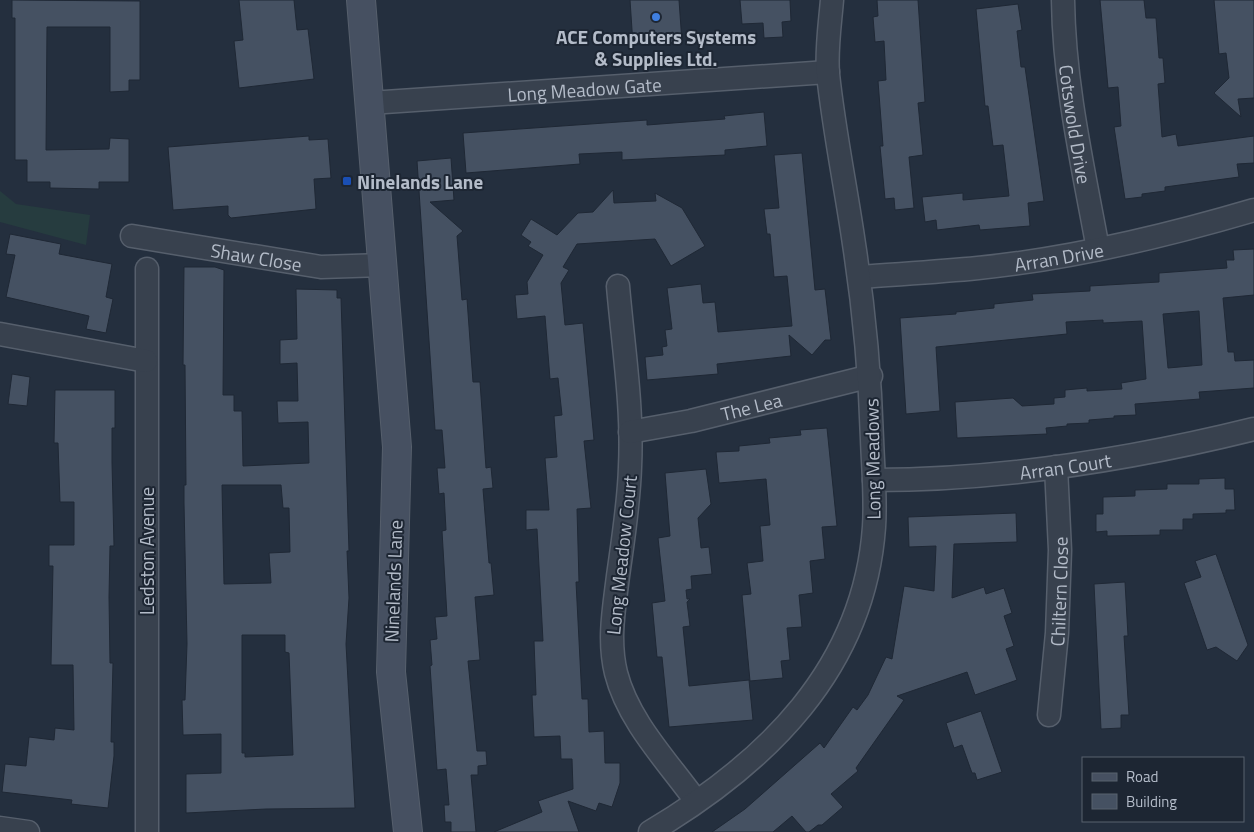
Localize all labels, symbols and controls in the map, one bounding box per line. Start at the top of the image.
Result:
marker: ACE Computers Systems & Supplies Ltd. [650,11,662,23]
place label: ACE Computers Systems & Supplies Ltd. [556,22,756,73]
street label: Cotswold Drive [1053,63,1100,186]
street label: Long Meadow Gate [506,69,663,108]
place label: Ninelands Lane [357,167,483,196]
marker: Ninelands Lane [341,175,353,187]
street label: Arran Drive [1012,234,1106,278]
street label: Shaw Close [209,235,304,278]
street label: The Lea [717,384,785,428]
street label: Long Meadows [856,398,888,520]
street label: Arran Court [1018,445,1113,486]
street label: Long Meadow Court [598,473,644,636]
street label: Ledston Avenue [132,487,161,615]
street label: Ninelands Lane [376,519,410,643]
street label: Chiltern Close [1041,536,1075,648]
legend [1082,757,1244,822]
text: Road [1126,765,1158,788]
text: Building [1126,790,1177,813]

